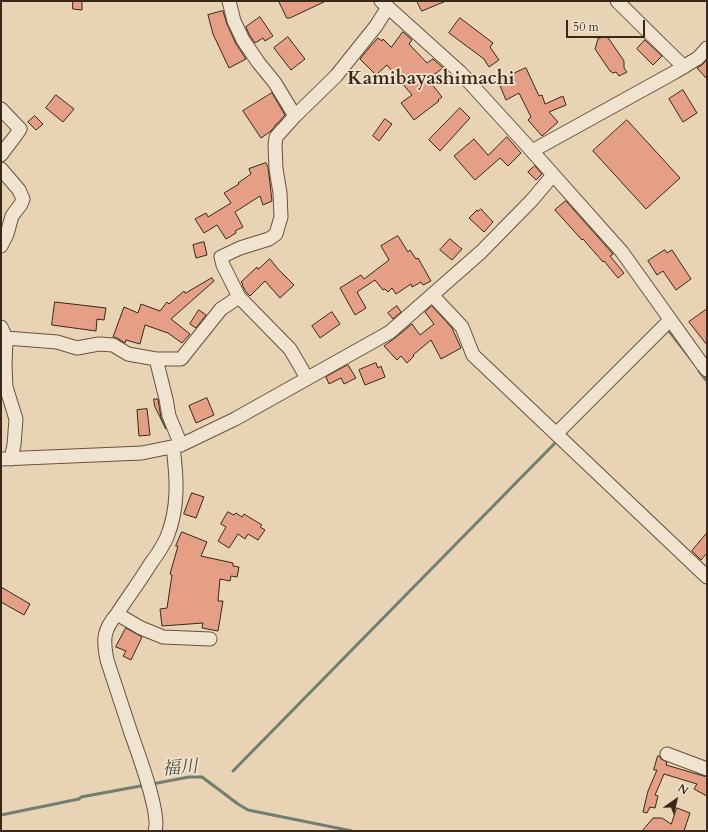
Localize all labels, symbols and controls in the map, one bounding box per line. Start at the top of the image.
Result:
scale bar [568,12,647,38]
text: 50 m [573,19,599,35]
district label: Kamibayashimachi [347,69,515,91]
water label: 福川 [161,757,199,781]
north arrow [656,780,696,820]
text: N [675,781,691,799]

